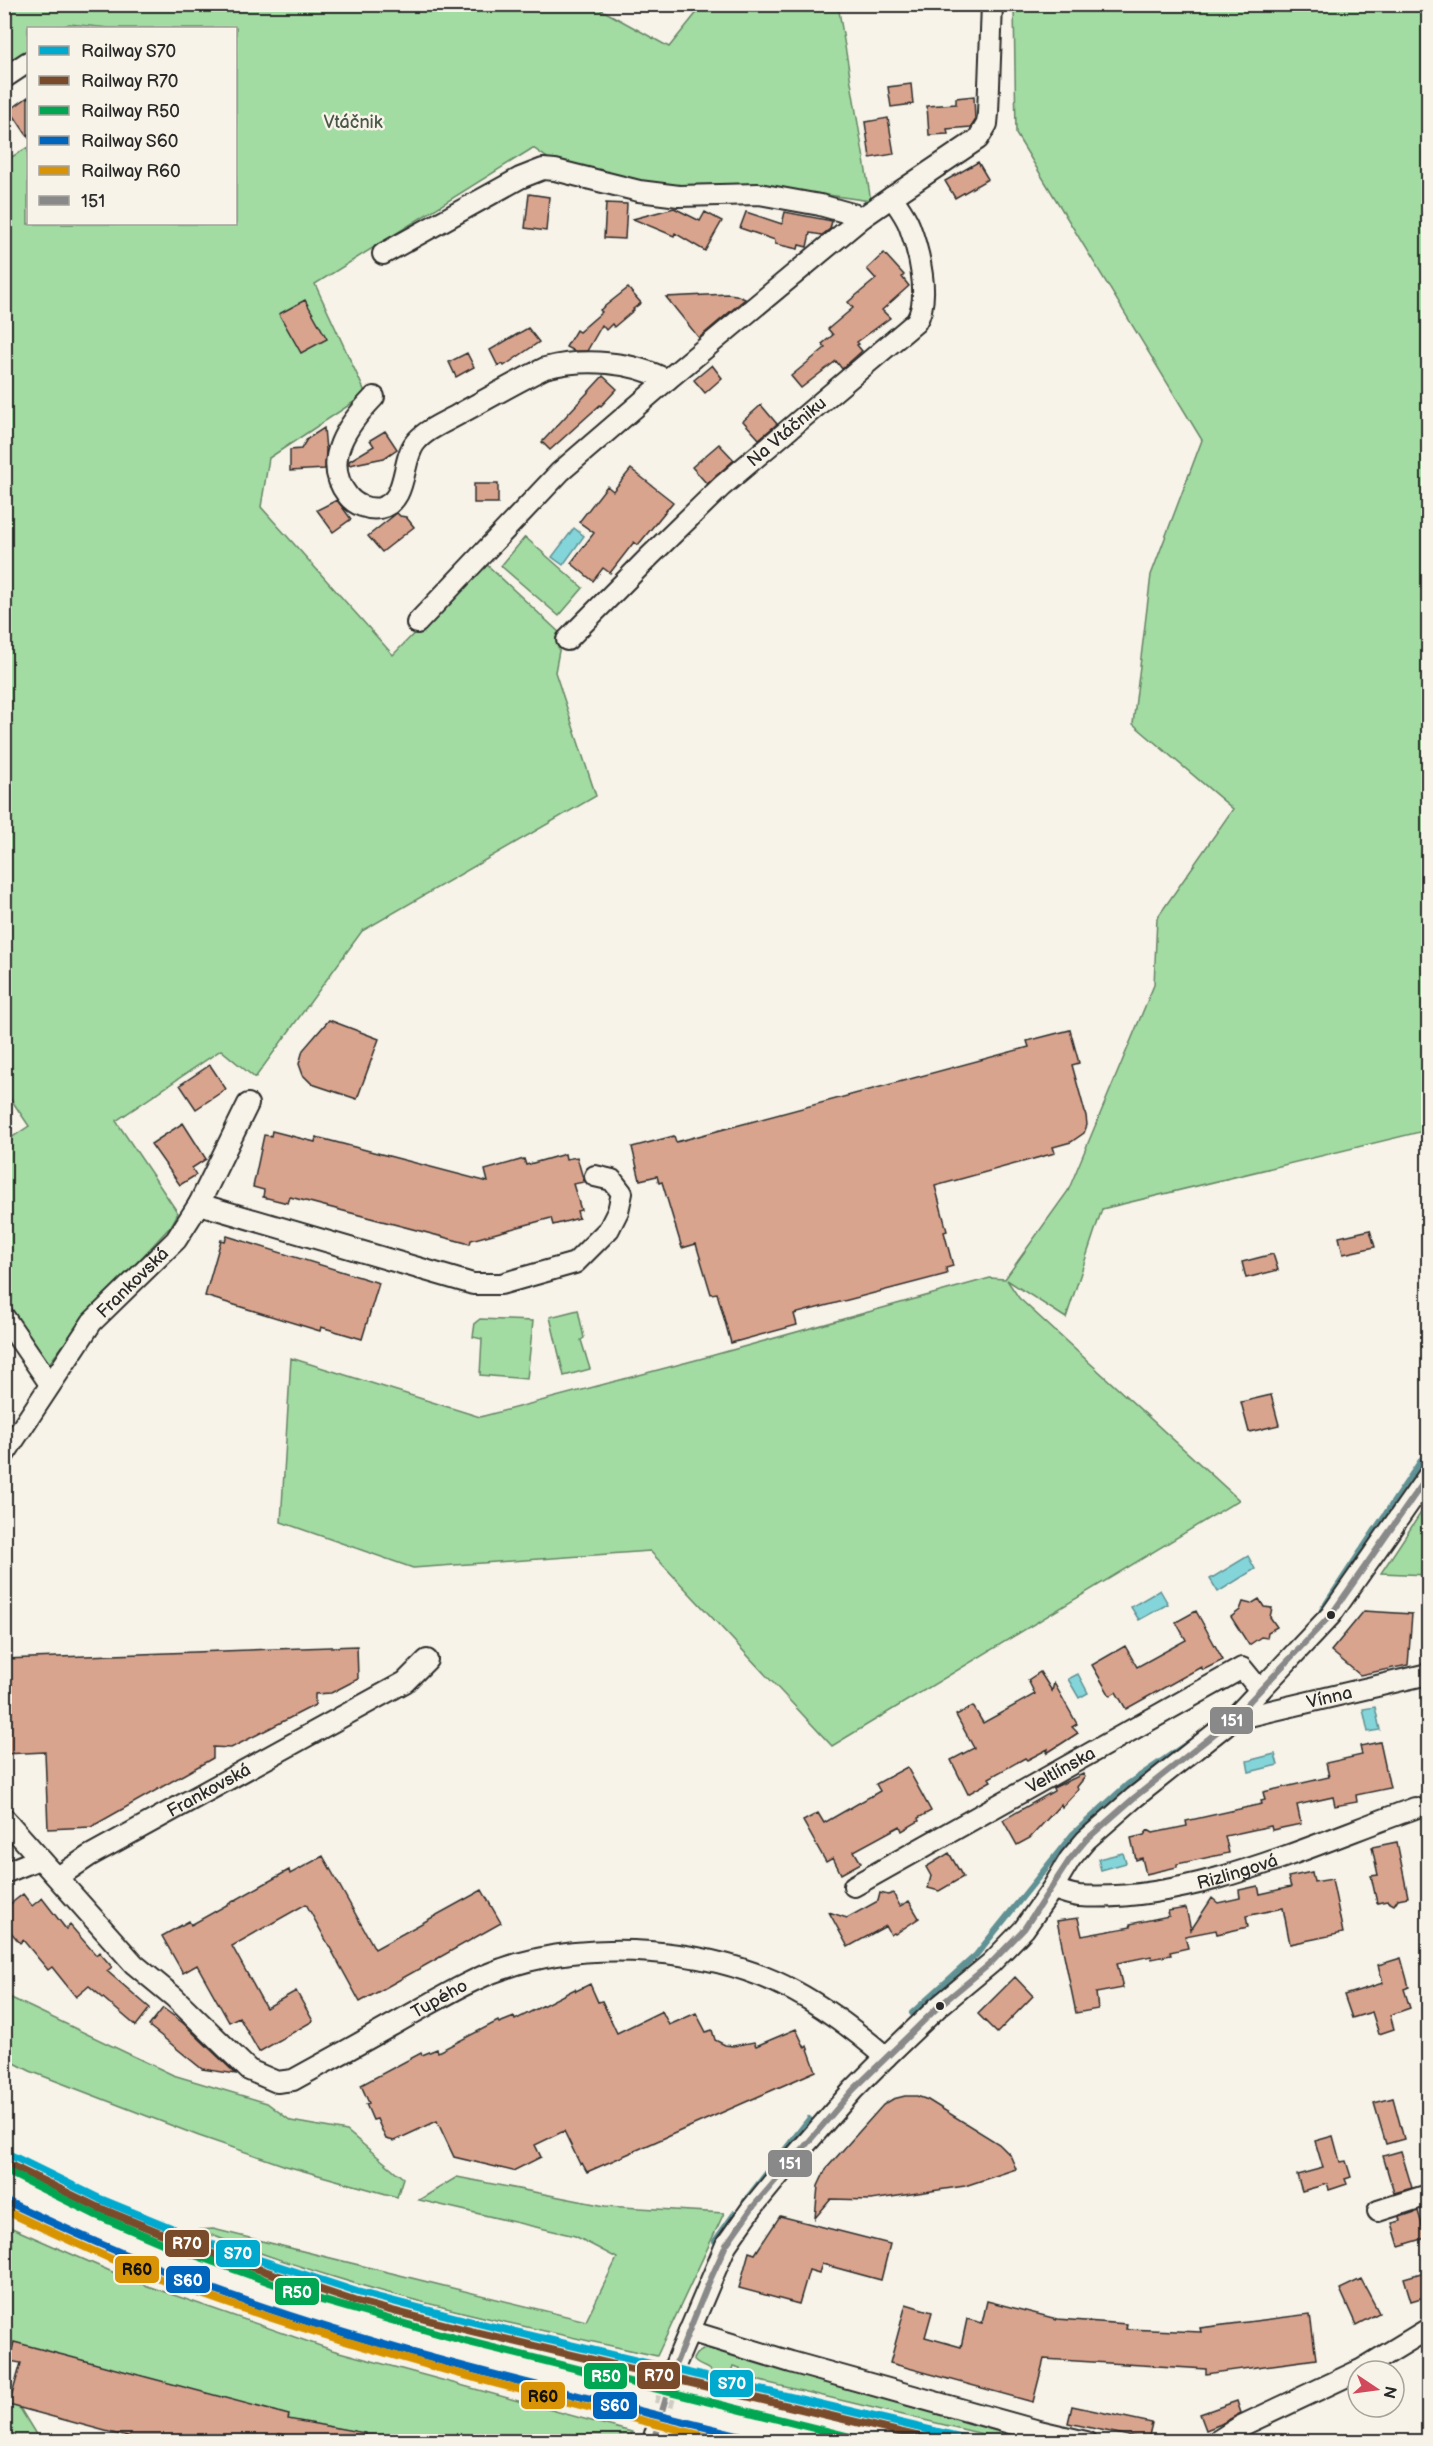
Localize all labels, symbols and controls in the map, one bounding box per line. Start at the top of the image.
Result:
legend [27,27,237,225]
text: Railway S70 [81,41,176,62]
text: Railway R70 [81,71,178,92]
text: Railway R50 [81,101,180,122]
park label: Vtáčnik [323,112,383,133]
text: Railway S60 [81,131,178,152]
text: Railway R60 [81,161,181,182]
text: 151 [81,191,105,212]
street label: Na Vtáčniku [743,392,830,471]
street label: Frankovská [92,1243,173,1322]
unlabelled marker [1325,1609,1337,1621]
street label: Vínna [1305,1682,1354,1713]
line badge: 151 [1209,1706,1254,1735]
text: 151 [1221,1712,1243,1731]
street label: Veltlínska [1022,1742,1099,1798]
street label: Frankovská [163,1759,254,1822]
street label: Rizlingová [1195,1849,1280,1894]
street label: Tupého [408,1975,471,2023]
unlabelled marker [934,2000,946,2012]
line badge: 151 [767,2149,813,2178]
text: 151 [779,2155,801,2174]
line badge: R70 [164,2229,210,2258]
text: R70 [172,2235,202,2254]
line badge: S70 [215,2239,261,2268]
text: S70 [224,2245,252,2264]
line badge: R60 [114,2255,160,2284]
text: R60 [122,2261,152,2280]
line badge: S60 [165,2265,211,2294]
text: S60 [173,2272,203,2291]
line badge: R50 [274,2277,320,2306]
text: R50 [282,2284,312,2303]
north arrow [1346,2359,1406,2419]
line badge: R70 [636,2361,681,2390]
line badge: R50 [583,2362,628,2390]
text: R70 [644,2367,674,2386]
text: R50 [591,2368,621,2387]
line badge: S70 [709,2369,754,2398]
text: S70 [718,2375,746,2394]
line badge: R60 [520,2381,566,2410]
text: N [1379,2384,1400,2400]
text: R60 [528,2388,558,2407]
line badge: S60 [592,2391,638,2420]
text: S60 [600,2397,630,2416]

